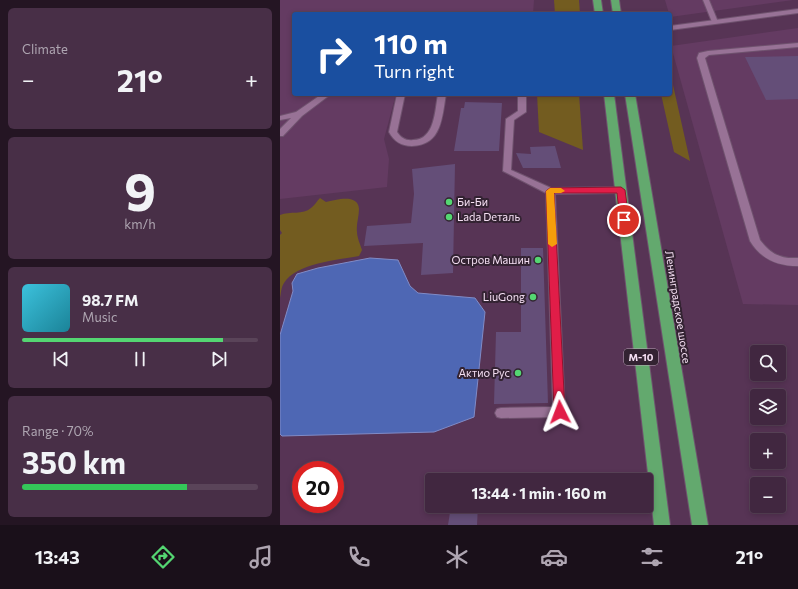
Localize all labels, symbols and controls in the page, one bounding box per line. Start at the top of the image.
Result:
text: 110 m [374,26,448,60]
icon: right [308,28,360,80]
text: Climate [22,41,68,57]
text: Turn right [374,60,454,82]
text: 21° [117,61,163,98]
text: − [22,66,35,93]
text: + [245,66,258,93]
text: 9 [124,158,156,222]
place label: Би-Би [457,195,488,208]
marker: Би-Би [444,197,454,207]
pin [607,203,641,237]
icon: arrive [613,209,635,231]
place label: Lada Dеталь [457,210,520,223]
marker: Lada Dеталь [444,212,454,222]
text: km/h [124,216,156,232]
street label: Ленинградское шоссе [663,249,694,365]
place label: Остров Машин [452,253,530,266]
marker: Остров Машин [533,255,543,265]
place label: LiuGong [483,290,525,303]
text: 98.7 FM [82,291,138,309]
marker: LiuGong [528,292,538,302]
text: Music [82,309,117,325]
map controls [750,345,786,513]
button: search [750,345,786,381]
icon: previous [50,348,72,370]
icon: pause [129,348,151,370]
icon: next [208,348,230,370]
road number: М-10 [624,349,658,365]
place label: Актио Рус [459,366,510,379]
marker: Актио Рус [513,368,523,378]
button: layers [750,389,786,425]
position arrow [539,391,581,433]
text: Range · 70% [22,423,94,439]
button: + [750,433,786,469]
text: 350 km [22,443,126,480]
speed limit sign: 20 [292,461,344,513]
button: − [750,477,786,513]
text: 13:44 · 1 min · 160 m [472,484,606,502]
icon: directions [149,543,177,571]
icon: music [247,543,275,571]
icon: phone [345,543,373,571]
icon: climate [443,543,471,571]
icon: car [540,543,568,571]
icon: filters [638,543,666,571]
text: 13:43 [35,546,80,568]
text: 21° [736,546,763,568]

